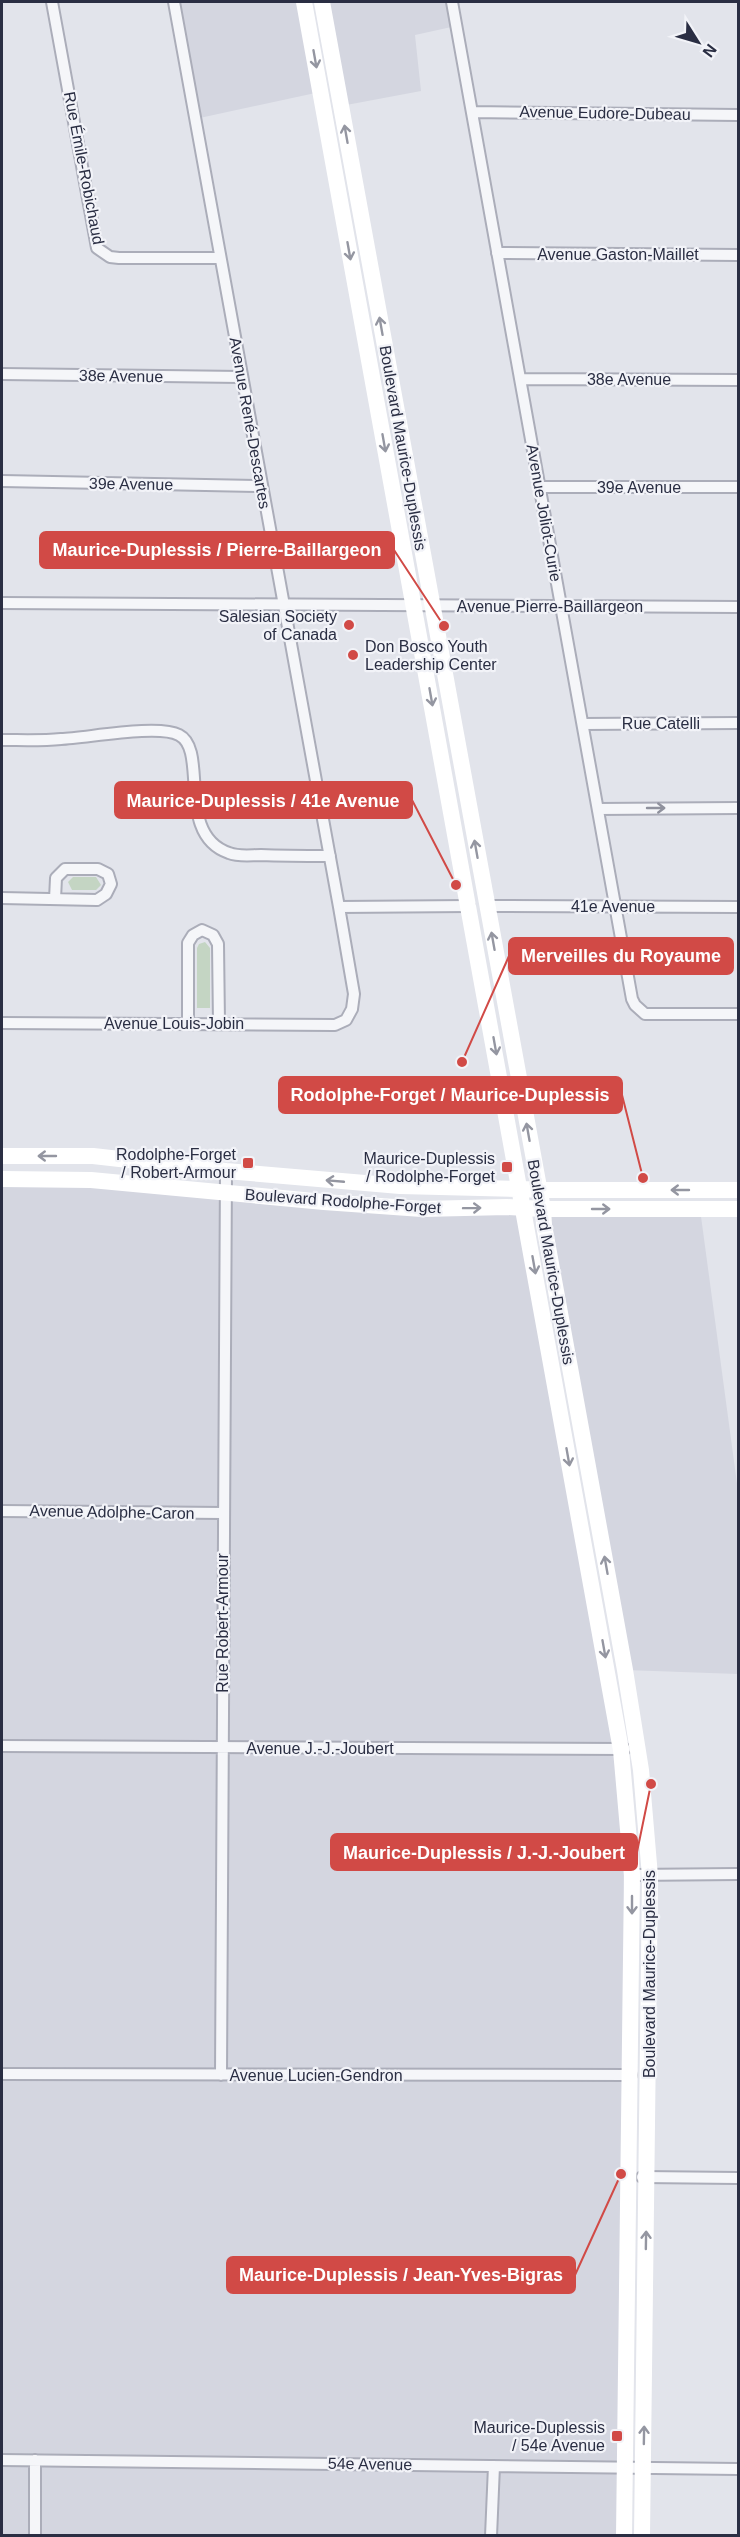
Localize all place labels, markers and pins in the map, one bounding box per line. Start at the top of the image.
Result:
callout: Maurice-Duplessis / Pierre-Baillargeon [40,532,394,568]
place label: Salesian Society of Canada [219,608,337,643]
marker: Salesian Society of Canada [342,618,356,632]
place label: Don Bosco Youth Leadership Center [365,638,497,673]
marker: Don Bosco Youth Leadership Center [346,648,360,662]
callout: Maurice-Duplessis / 41e Avenue [115,782,412,818]
callout: Merveilles du Royaume [509,938,733,974]
callout: Rodolphe-Forget / Maurice-Duplessis [279,1077,622,1113]
place label: Rodolphe-Forget / Robert-Armour [116,1146,237,1181]
place label: Maurice-Duplessis / Rodolphe-Forget [363,1150,496,1185]
marker: Rodolphe-Forget / Robert-Armour [241,1156,255,1170]
marker: Maurice-Duplessis / Rodolphe-Forget [500,1160,514,1174]
callout: Maurice-Duplessis / J.-J.-Joubert [331,1834,637,1870]
callout: Maurice-Duplessis / Jean-Yves-Bigras [227,2257,575,2293]
place label: Maurice-Duplessis / 54e Avenue [473,2419,605,2454]
marker: Maurice-Duplessis / 54e Avenue [610,2429,624,2443]

